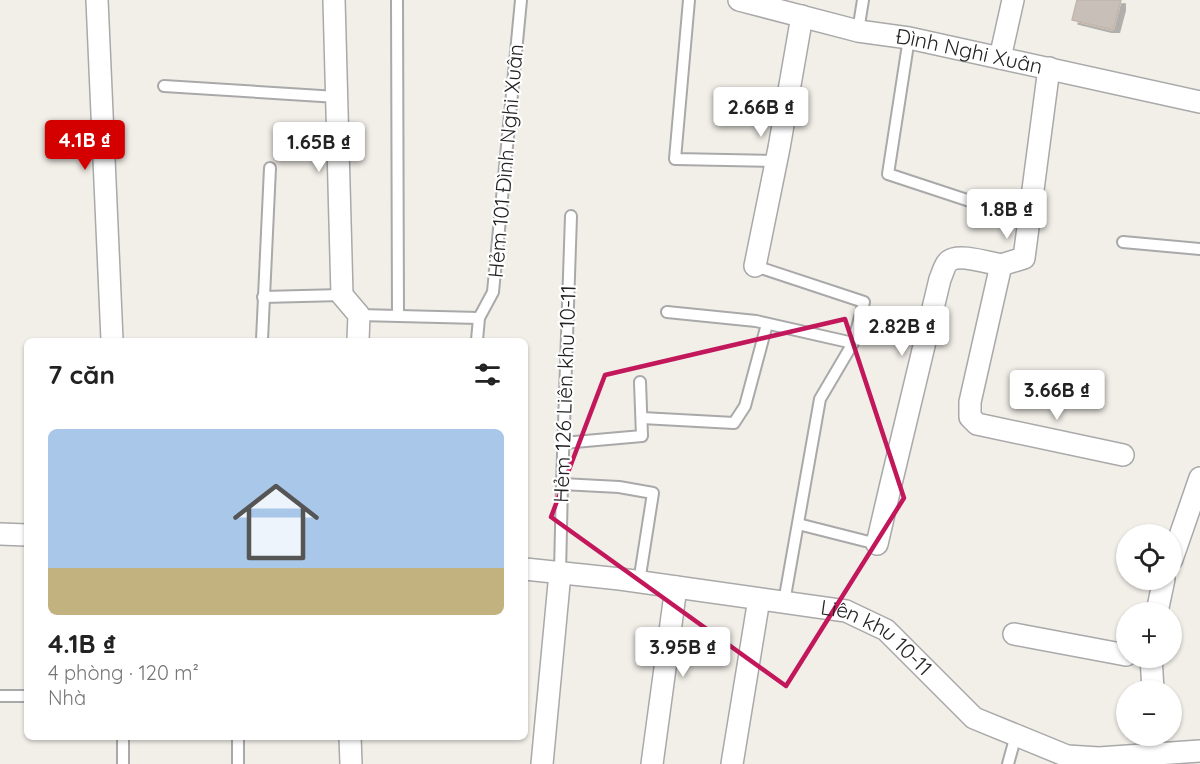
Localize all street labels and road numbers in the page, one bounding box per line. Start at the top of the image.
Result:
street label: Đình Nghi Xuân [894,22,1045,79]
street label: Hẻm 101 Đình Nghi Xuân [482,43,528,279]
street label: Hẻm 126 Liên khu 10-11 [547,285,581,503]
street label: Liên khu 10-11 [819,594,938,681]

